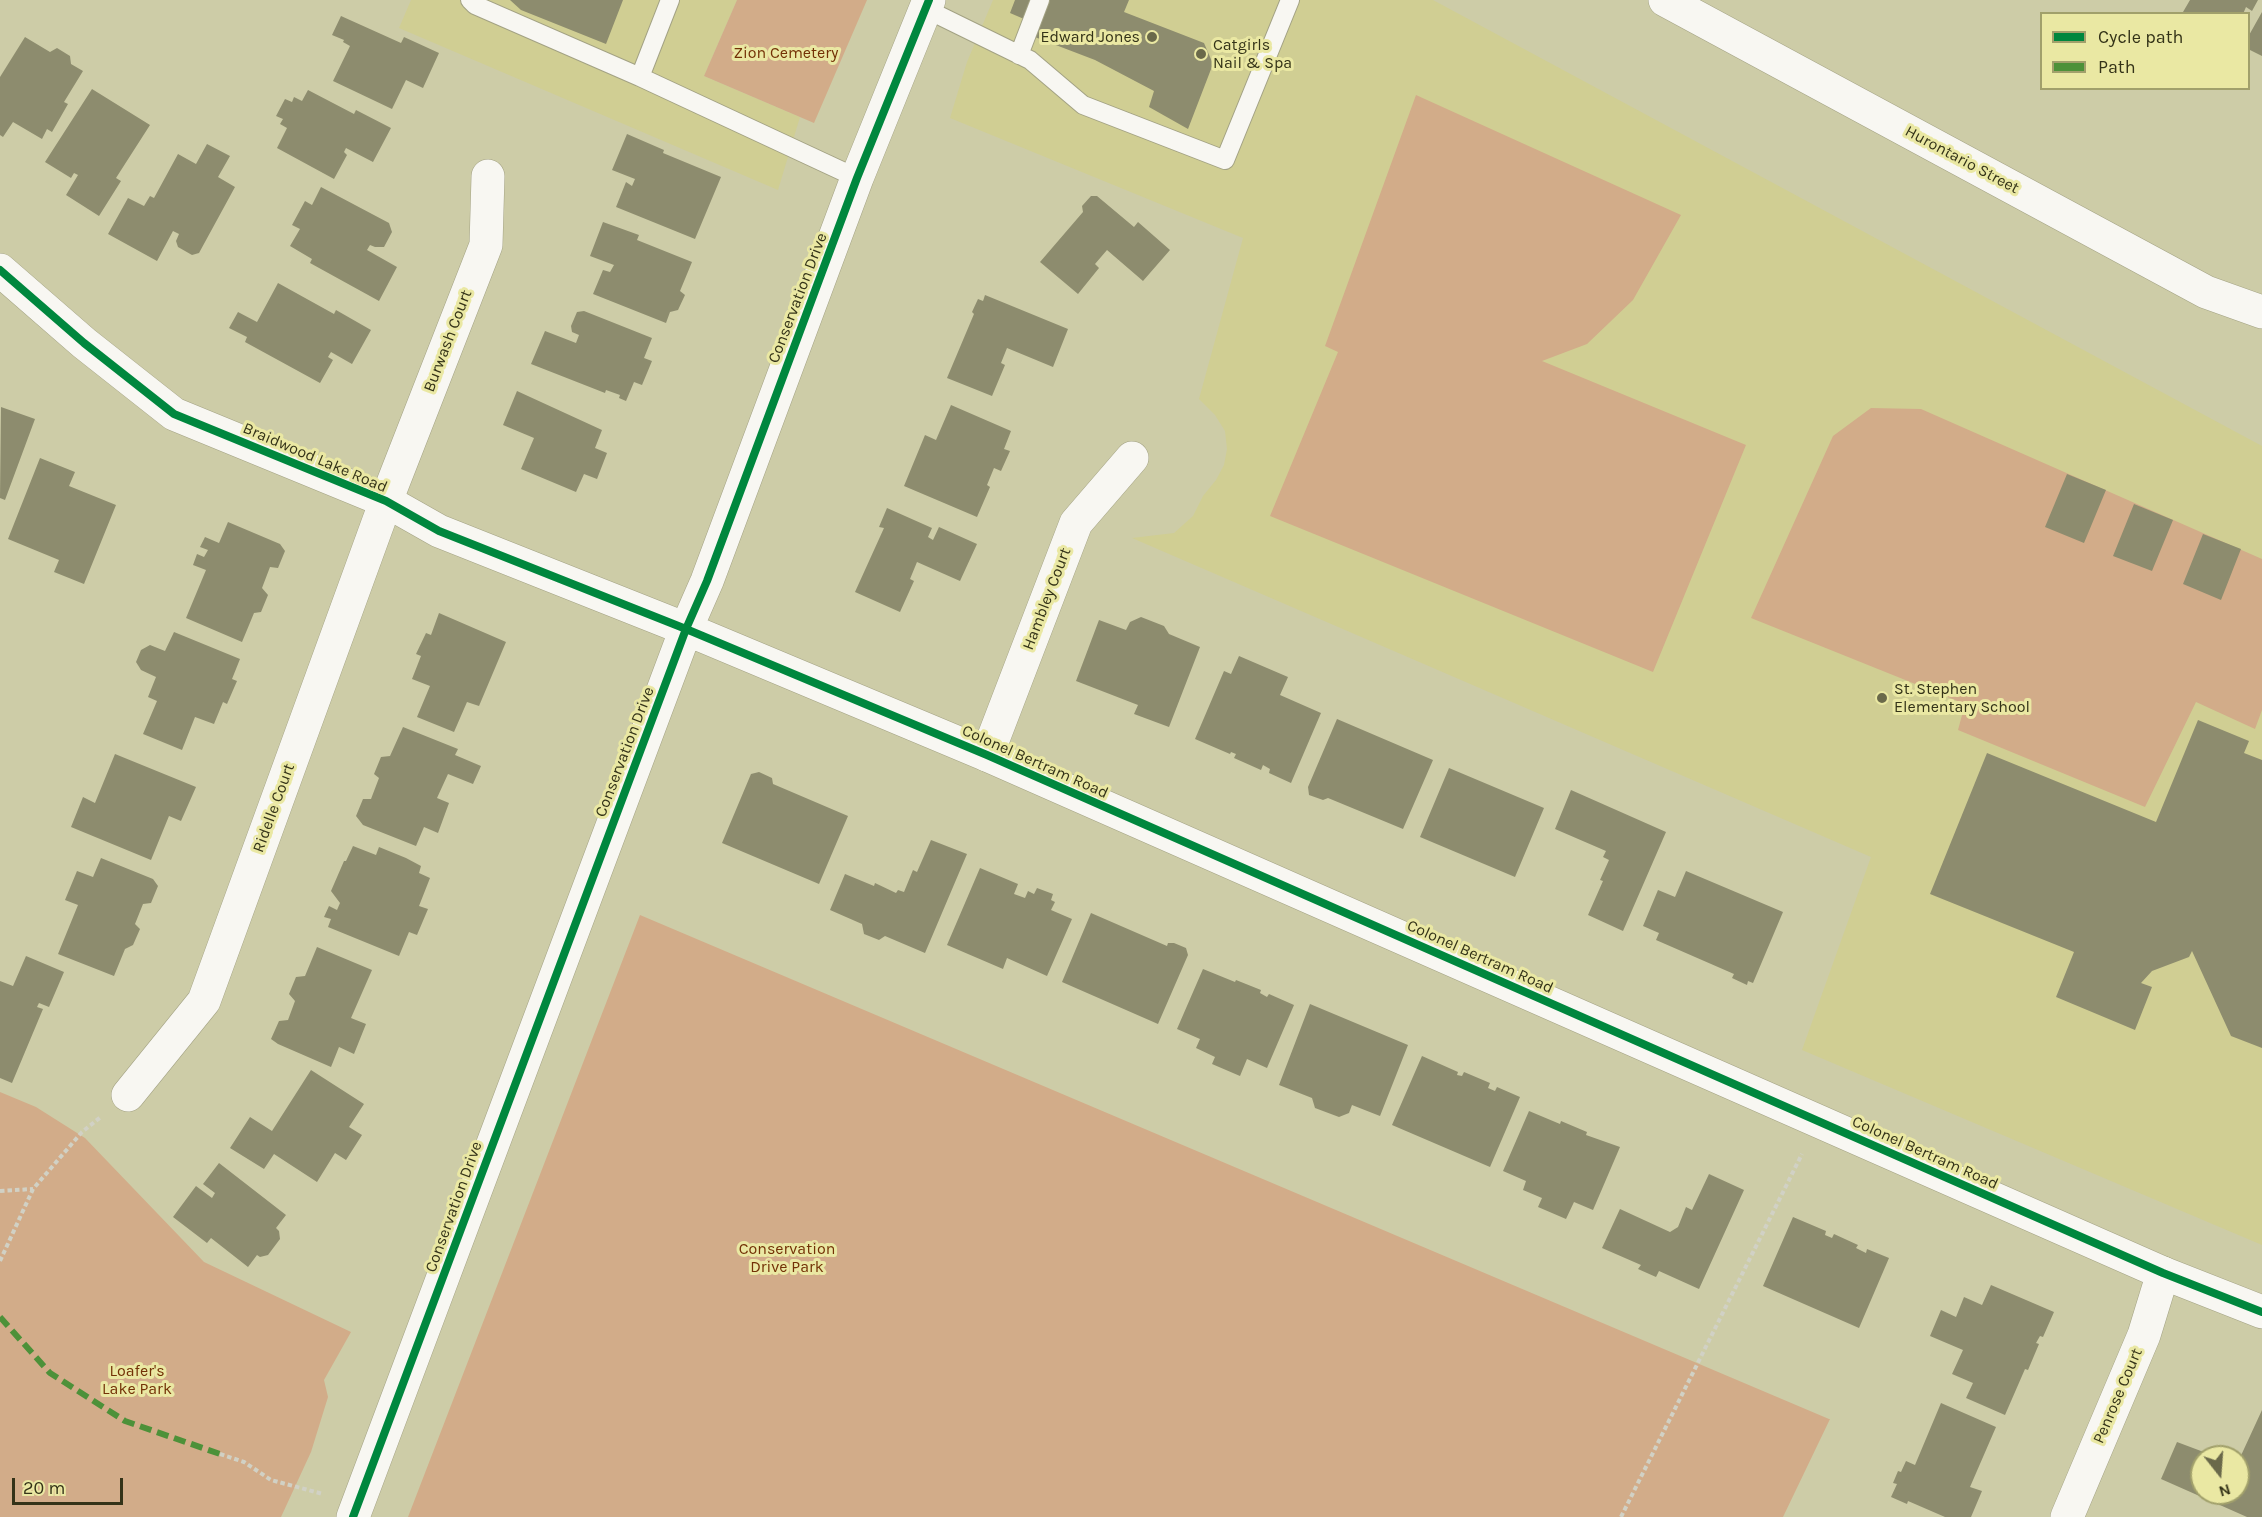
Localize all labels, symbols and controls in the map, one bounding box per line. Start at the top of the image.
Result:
legend [2040,12,2250,90]
text: Cycle path [2098,26,2183,48]
place label: Edward Jones [1041,27,1140,47]
marker: Edward Jones [1145,30,1159,44]
place label: Catgirls Nail & Spa [1213,35,1292,73]
park label: Zion Cemetery [733,43,839,63]
marker: Catgirls Nail & Spa [1194,47,1208,61]
text: Path [2098,56,2136,78]
street label: Hurontario Street [1902,122,2022,198]
street label: Conservation Drive [764,230,832,366]
street label: Burwash Court [420,287,476,395]
street label: Braidwood Lake Road [240,419,390,497]
street label: Hambley Court [1019,545,1075,653]
place label: St. Stephen Elementary School [1894,679,2030,717]
street label: Conservation Drive [591,684,659,820]
marker: St. Stephen Elementary School [1875,691,1889,705]
street label: Colonel Bertram Road [959,721,1111,803]
street label: Ridelle Court [249,761,299,855]
street label: Colonel Bertram Road [1404,916,1556,998]
street label: Colonel Bertram Road [1849,1112,2001,1194]
street label: Conservation Drive [421,1139,487,1275]
park label: Conservation Drive Park [739,1239,835,1277]
street label: Penrose Court [2089,1345,2147,1447]
park label: Loafer's Lake Park [102,1361,172,1399]
north arrow [2190,1445,2250,1505]
scale bar [15,1466,126,1504]
text: 20 m [23,1477,65,1499]
text: N [2217,1480,2233,1502]

